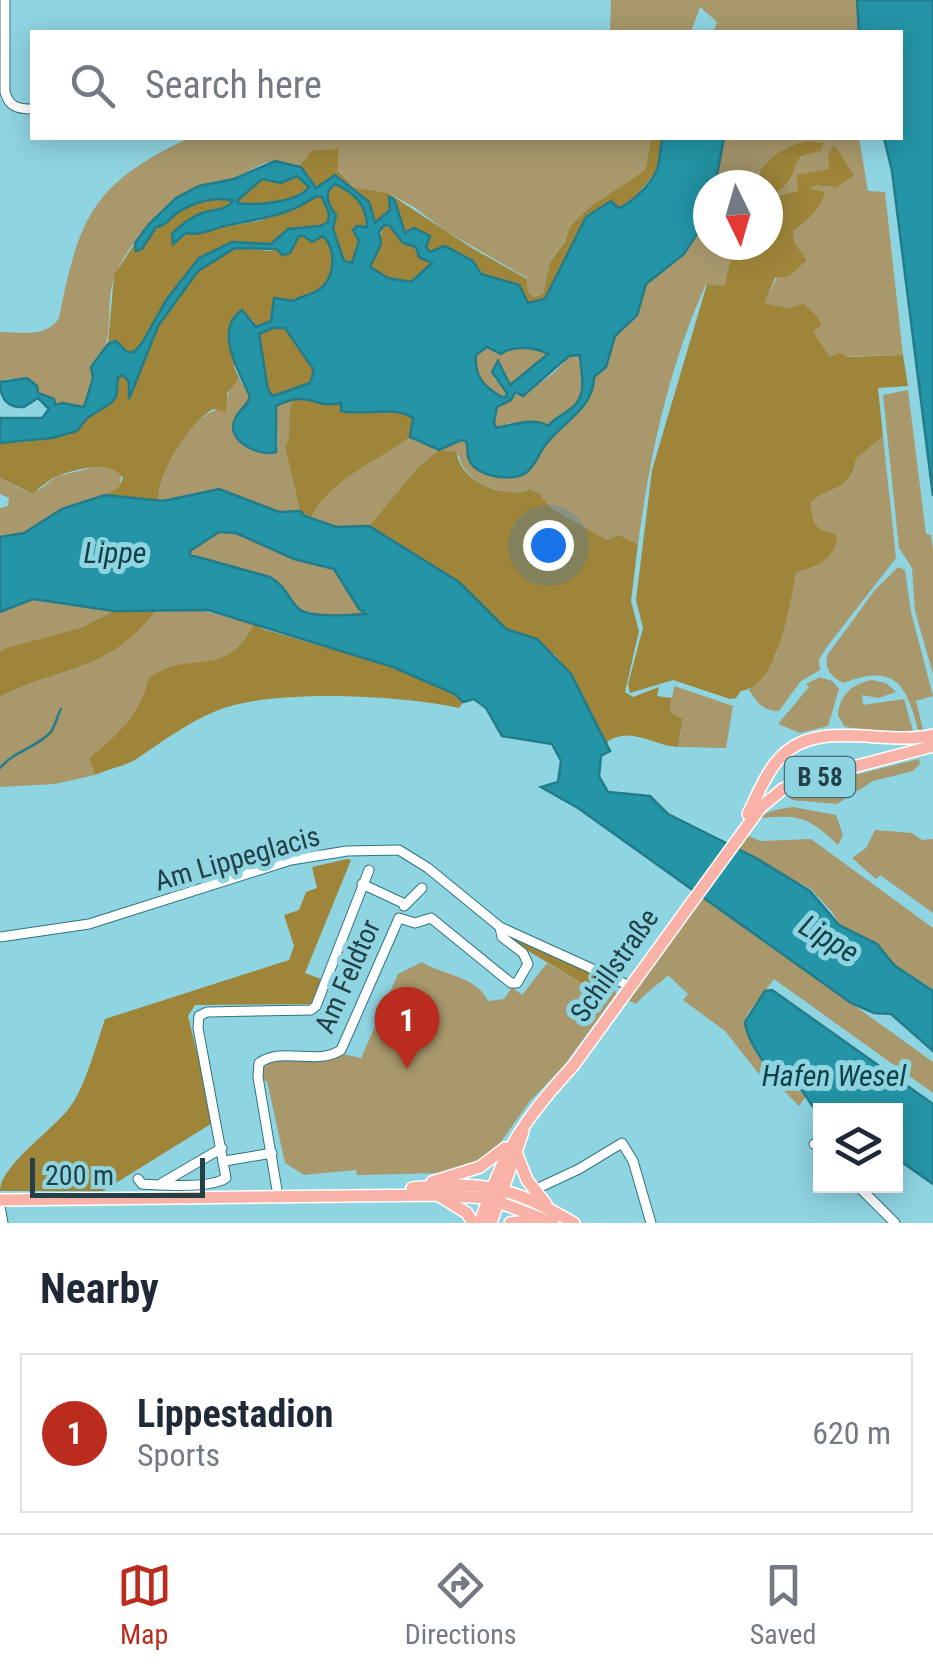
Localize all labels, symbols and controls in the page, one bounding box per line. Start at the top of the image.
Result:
search box [30,30,903,140]
icon: search [65,58,120,113]
text: Search here [145,63,322,107]
north arrow [693,170,783,260]
your location [523,520,574,571]
water label: Lippe [84,535,146,570]
road number: B 58 [785,757,855,797]
street label: Am Lippeglacis [151,819,323,898]
street label: Schillstraße [563,902,665,1028]
water label: Lippe [793,907,865,970]
street label: Am Feldtor [308,914,387,1038]
pin: 1 [374,986,440,1069]
water label: Hafen Wesel [762,1058,906,1093]
map controls [813,1103,903,1193]
button: layers [813,1103,903,1193]
scale bar [30,1153,205,1198]
text: 200 m [45,1159,114,1192]
text: Nearby [40,1264,159,1313]
text: Lippestadion [137,1392,333,1436]
text: 1 [66,1414,83,1452]
text: 620 m [812,1414,891,1452]
text: Sports [137,1436,220,1474]
tab: Map [117,1558,172,1651]
tab: Directions [405,1558,517,1651]
tab: Saved [750,1558,816,1651]

